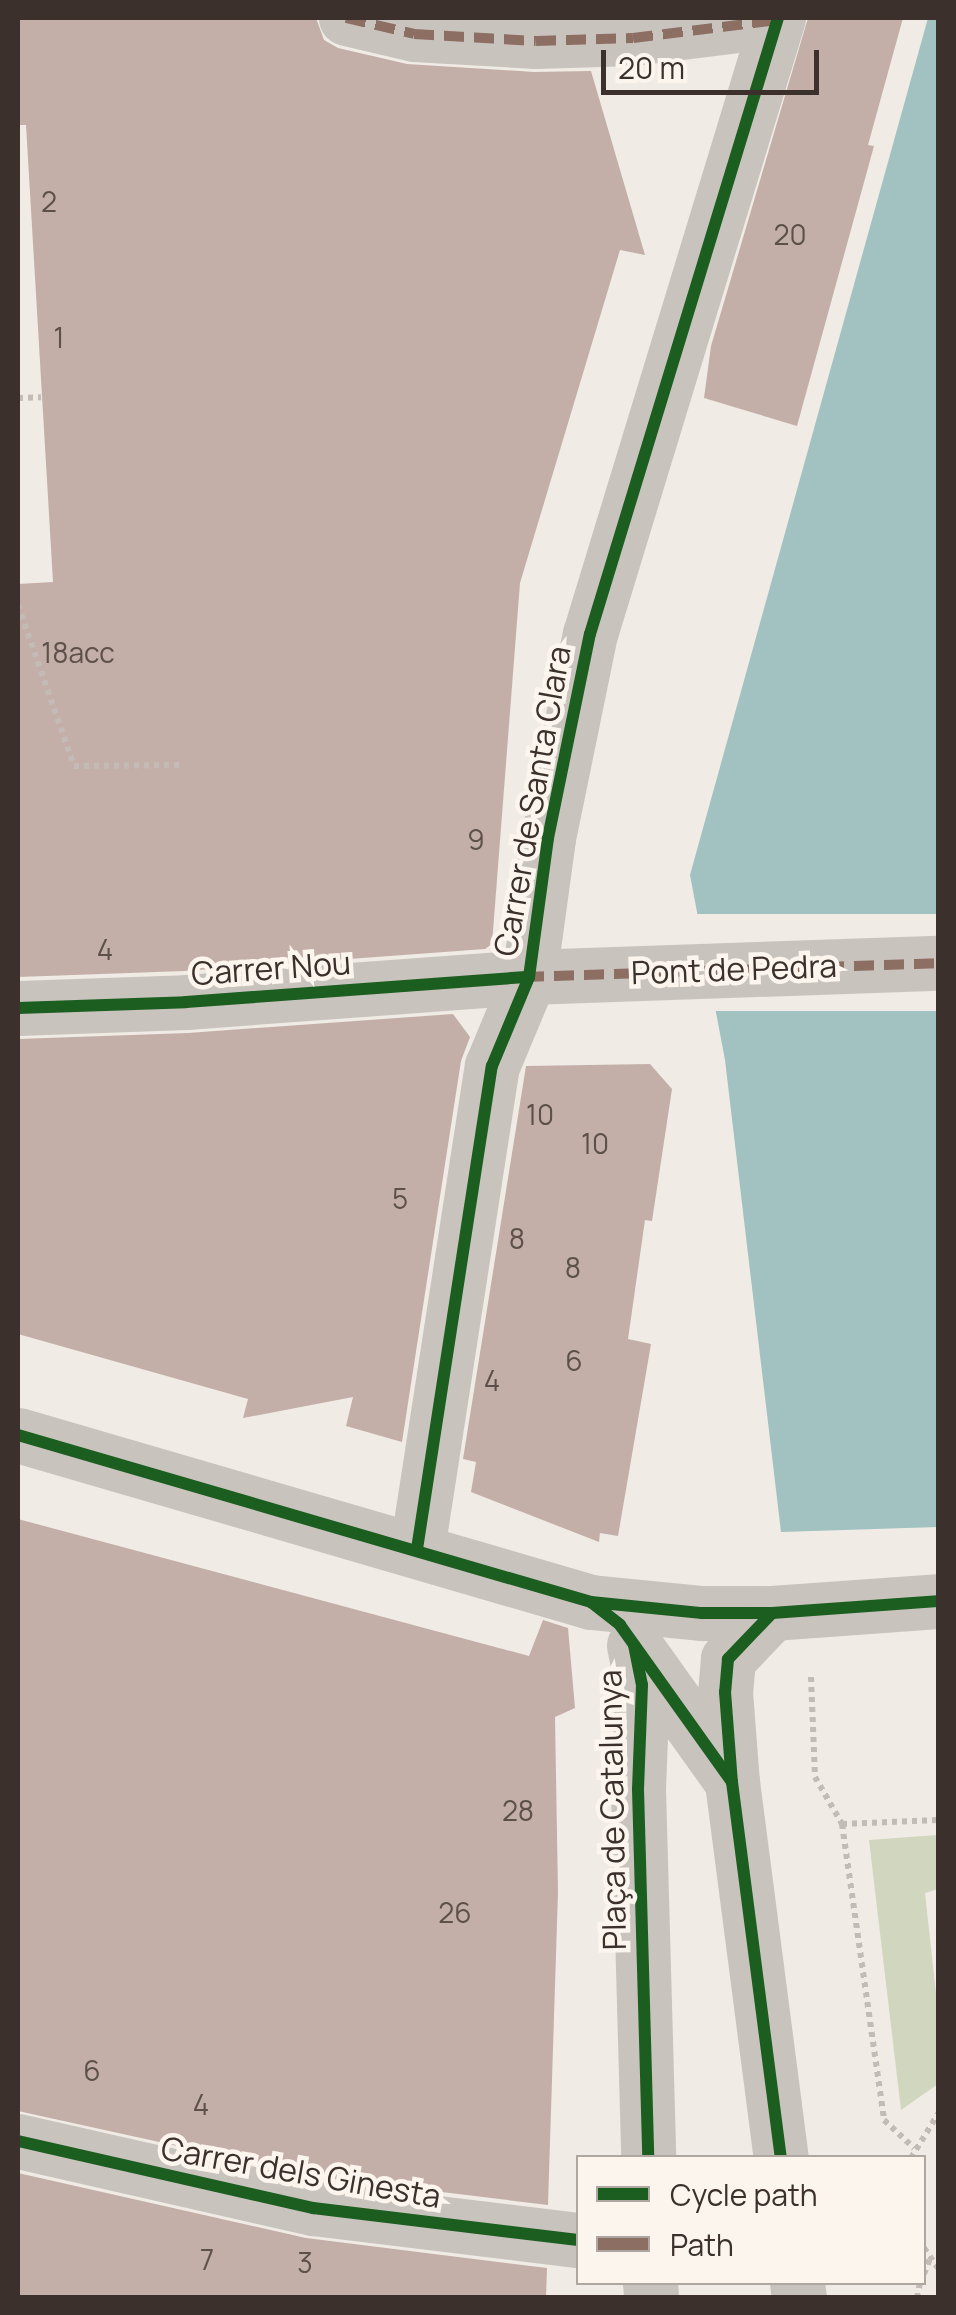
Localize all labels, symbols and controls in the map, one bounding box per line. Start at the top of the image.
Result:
scale bar [606,30,824,92]
text: 20 m [618,47,685,88]
house number: 2 [41,184,57,218]
house number: 20 [773,217,807,251]
house number: 1 [54,320,64,354]
house number: 18acc [41,635,115,669]
street label: Carrer de Santa Clara [486,643,578,959]
house number: 9 [467,822,485,856]
house number: 4 [97,932,113,966]
street label: Carrer Nou [190,943,352,993]
street label: Pont de Pedra [630,946,838,992]
house number: 10 [526,1097,554,1131]
house number: 10 [581,1126,609,1160]
house number: 5 [392,1181,408,1215]
house number: 8 [509,1221,525,1255]
house number: 8 [565,1250,581,1284]
house number: 6 [565,1343,583,1377]
house number: 4 [484,1363,500,1397]
street label: Plaça de Catalunya [590,1669,634,1951]
house number: 28 [502,1793,534,1827]
house number: 26 [438,1895,472,1929]
house number: 6 [83,2053,101,2087]
house number: 4 [193,2087,209,2121]
street label: Carrer dels Ginesta [158,2128,444,2216]
legend [576,2155,926,2285]
text: Cycle path [670,2174,818,2215]
text: Path [670,2224,734,2265]
house number: 7 [200,2242,214,2276]
house number: 3 [297,2245,313,2279]

